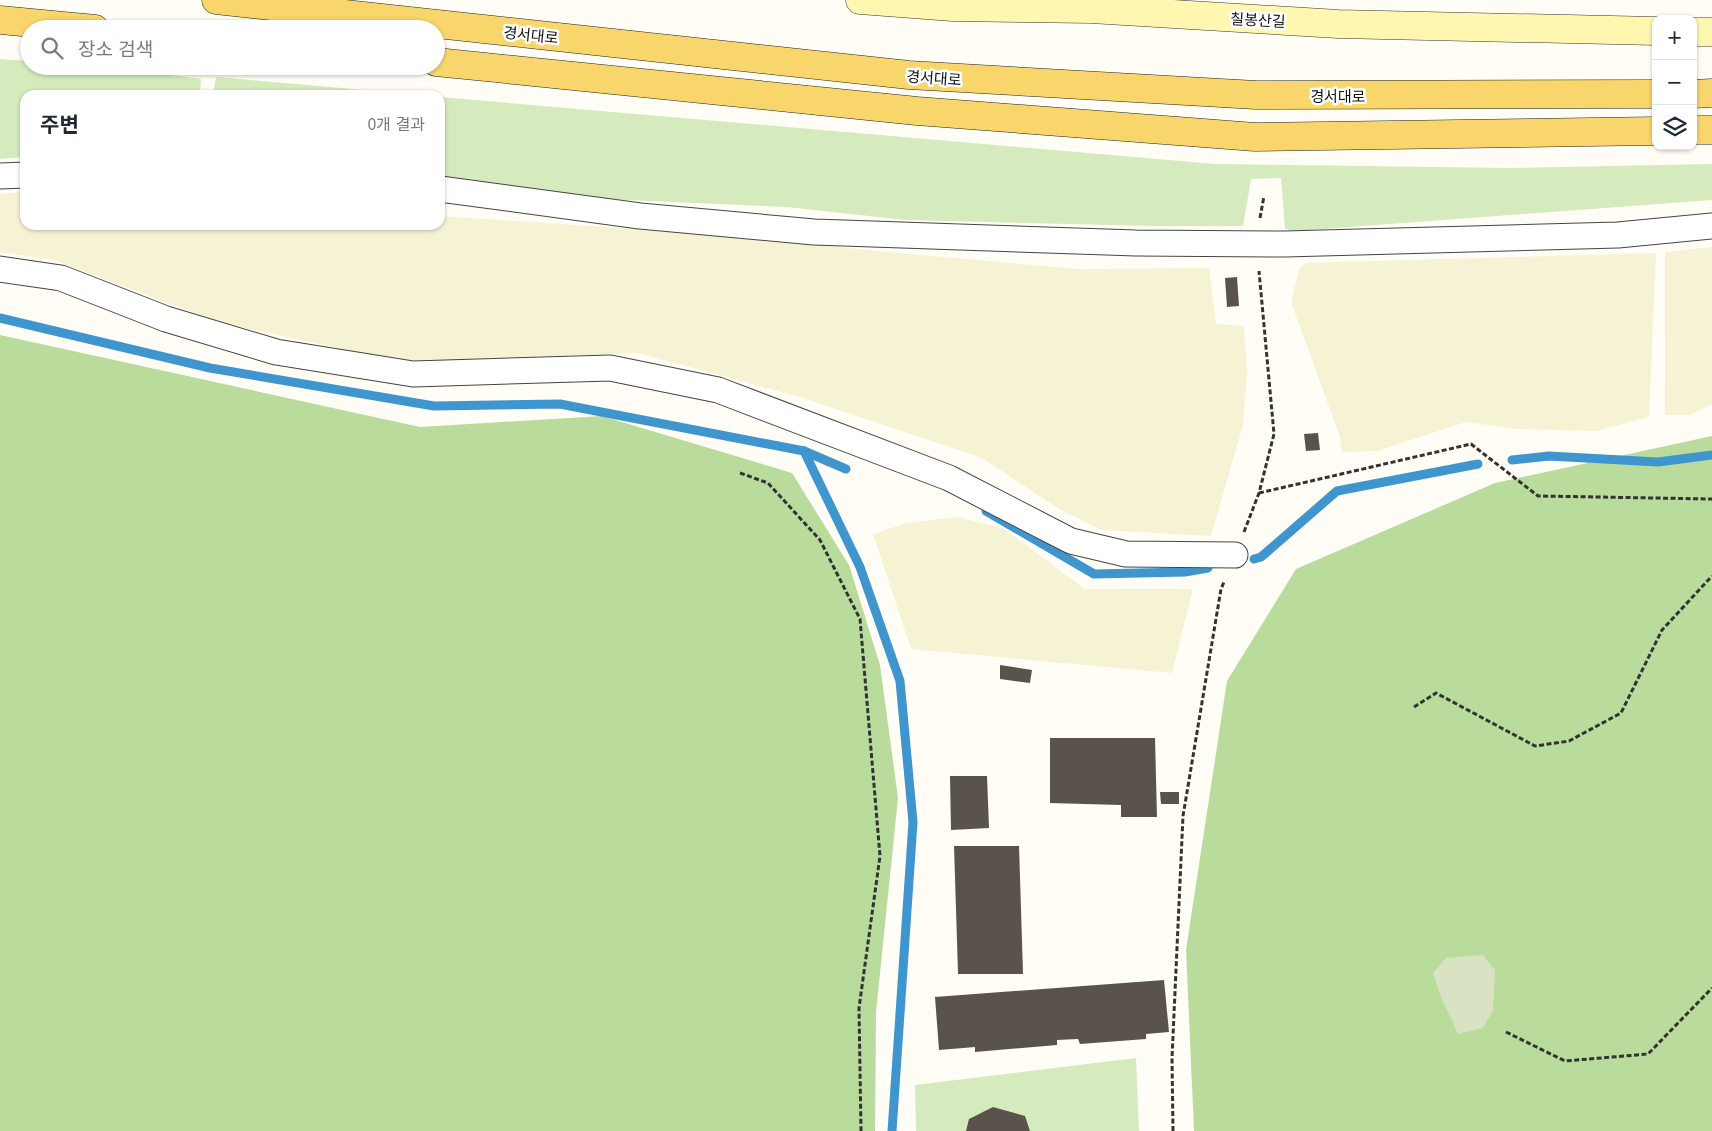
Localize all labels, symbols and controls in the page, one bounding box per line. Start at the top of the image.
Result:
street label: 칠봉산길 [1230,7,1286,31]
map controls [1652,15,1697,150]
button: + [1652,15,1697,60]
search box [20,20,445,75]
street label: 경서대로 [502,21,560,47]
icon: search [38,34,66,62]
text: 장소 검색 [78,34,153,61]
button: − [1652,60,1697,105]
street label: 경서대로 [906,65,962,89]
street label: 경서대로 [1310,85,1366,106]
button: layers [1652,105,1697,150]
text: 주변 [40,108,79,138]
text: 0개 결과 [367,111,425,135]

